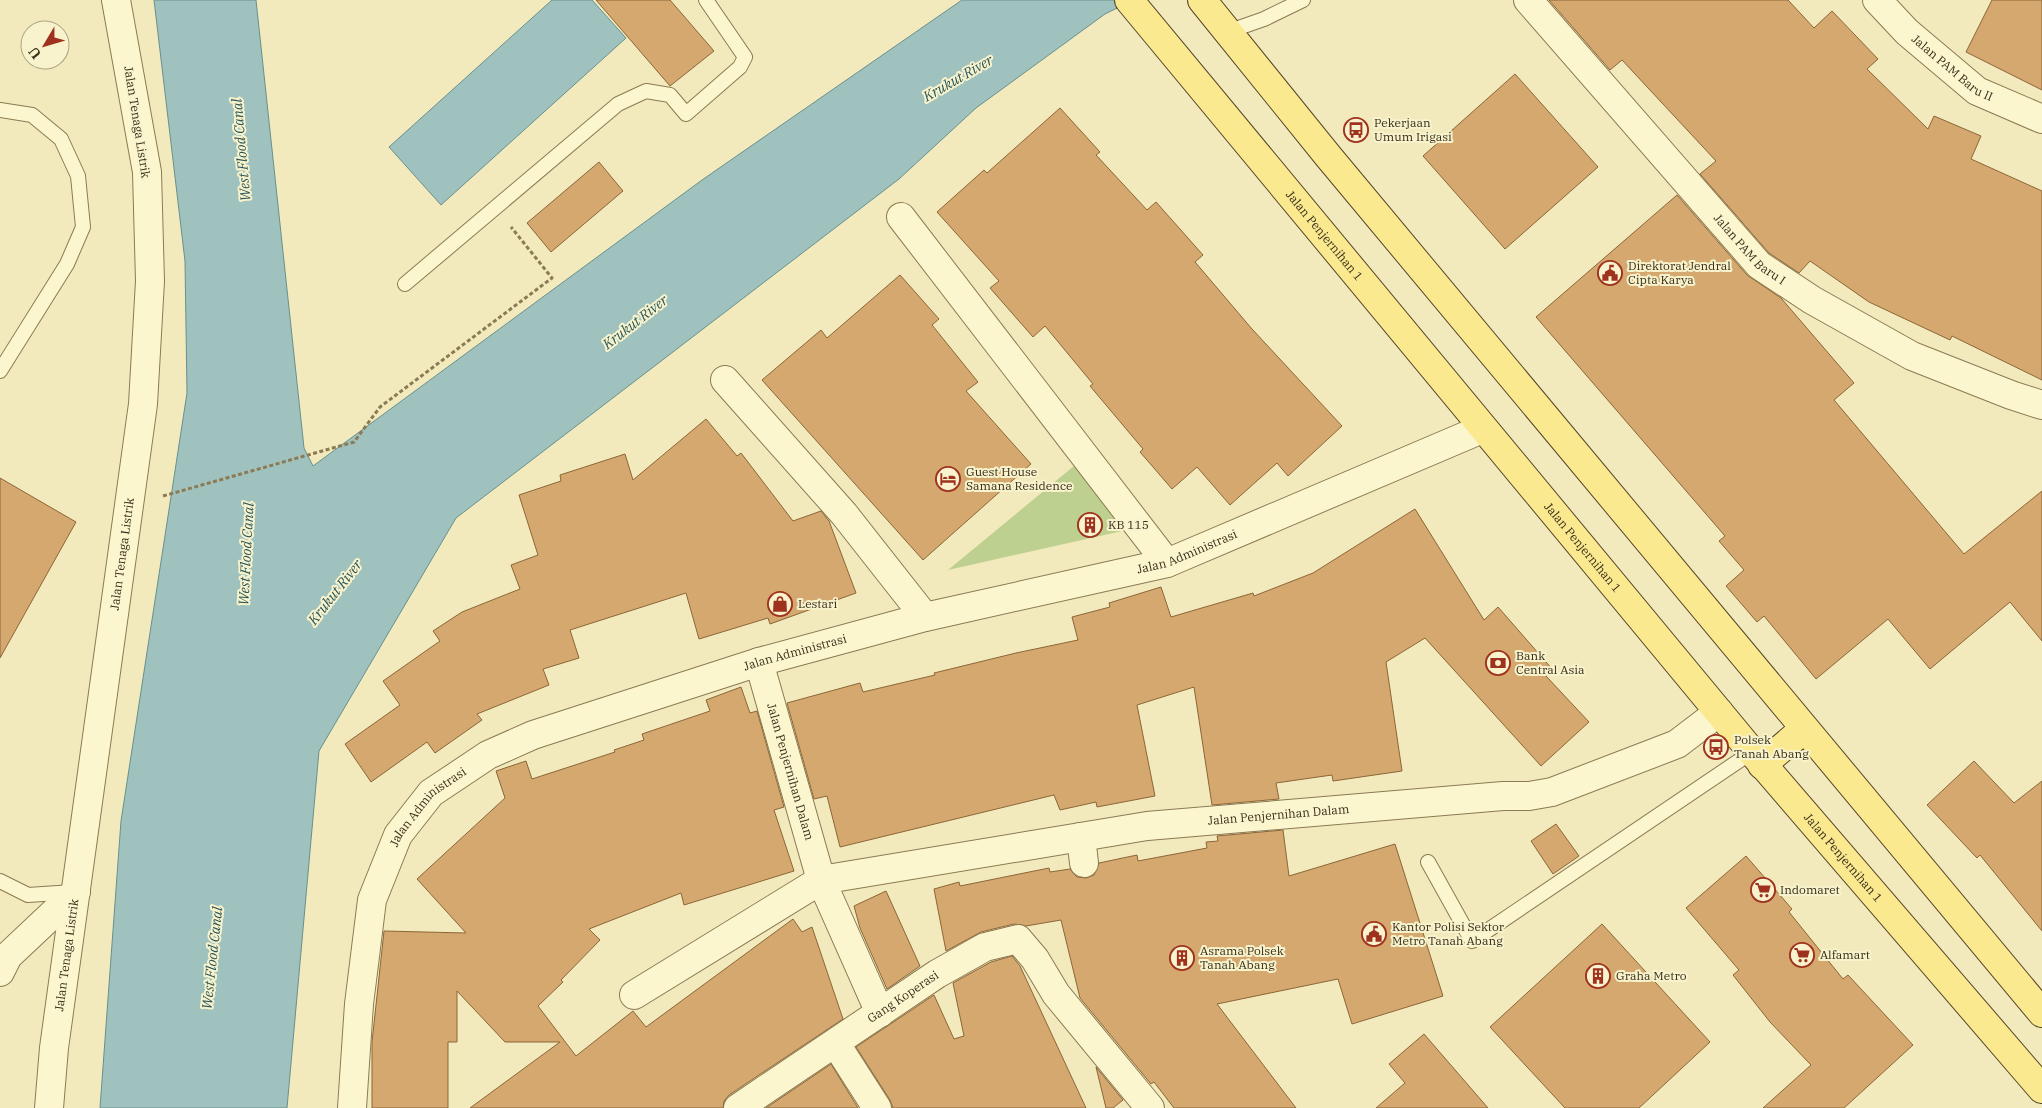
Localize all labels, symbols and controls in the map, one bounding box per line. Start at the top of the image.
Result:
north arrow [20,20,70,70]
street label: Jalan PAM Baru II [1909,31,1995,104]
text: U [24,43,45,63]
water label: Krukut River [919,50,997,106]
street label: Jalan Tenaga Listrik [121,65,154,179]
water label: West Flood Canal [227,97,254,202]
place label: Pekerjaan Umum Irigasi [1374,115,1452,144]
bus stop icon: Pekerjaan Umum Irigasi [1343,117,1369,143]
street label: Jalan Penjernihan 1 [1283,187,1366,283]
street label: Jalan PAM Baru I [1711,210,1789,288]
place label: Direktorat Jendral Cipta Karya [1628,258,1731,287]
public building icon: Direktorat Jendral Cipta Karya [1597,260,1623,286]
water label: Krukut River [598,290,672,354]
place label: Guest House Samana Residence [966,464,1072,493]
hotel icon: Guest House Samana Residence [935,466,961,492]
street label: Jalan Tenaga Listrik [107,497,137,611]
street label: Jalan Penjernihan 1 [1541,499,1625,595]
water label: West Flood Canal [234,501,258,606]
building icon: KB 115 [1077,512,1103,538]
place label: KB 115 [1108,517,1149,532]
street label: Jalan Administrasi [1135,526,1239,577]
water label: Krukut River [303,555,367,629]
shop icon: Lestari [767,591,793,617]
place label: Lestari [798,596,837,611]
street label: Jalan Administrasi [741,631,848,674]
place label: Bank Central Asia [1516,648,1585,677]
bank icon: Bank Central Asia [1485,650,1511,676]
street label: Jalan Penjernihan Dalam [764,701,817,842]
place label: Polsek Tanah Abang [1734,732,1809,761]
bus stop icon: Polsek Tanah Abang [1703,734,1729,760]
street label: Jalan Administrasi [386,764,469,849]
street label: Jalan Penjernihan Dalam [1207,801,1350,828]
street label: Jalan Penjernihan 1 [1801,810,1886,905]
supermarket icon: Indomaret [1750,877,1776,903]
place label: Indomaret [1780,882,1840,897]
street label: Jalan Tenaga Listrik [51,898,82,1012]
water label: West Flood Canal [198,905,226,1010]
place label: Kantor Polisi Sektor Metro Tanah Abang [1392,919,1505,948]
public building icon: Kantor Polisi Sektor Metro Tanah Abang [1361,921,1387,947]
supermarket icon: Alfamart [1789,942,1815,968]
place label: Asrama Polsek Tanah Abang [1200,943,1284,972]
building icon: Asrama Polsek Tanah Abang [1169,945,1195,971]
place label: Alfamart [1820,947,1870,962]
building icon: Graha Metro [1585,963,1611,989]
street label: Gang Koperasi [864,967,941,1026]
place label: Graha Metro [1616,968,1687,983]

